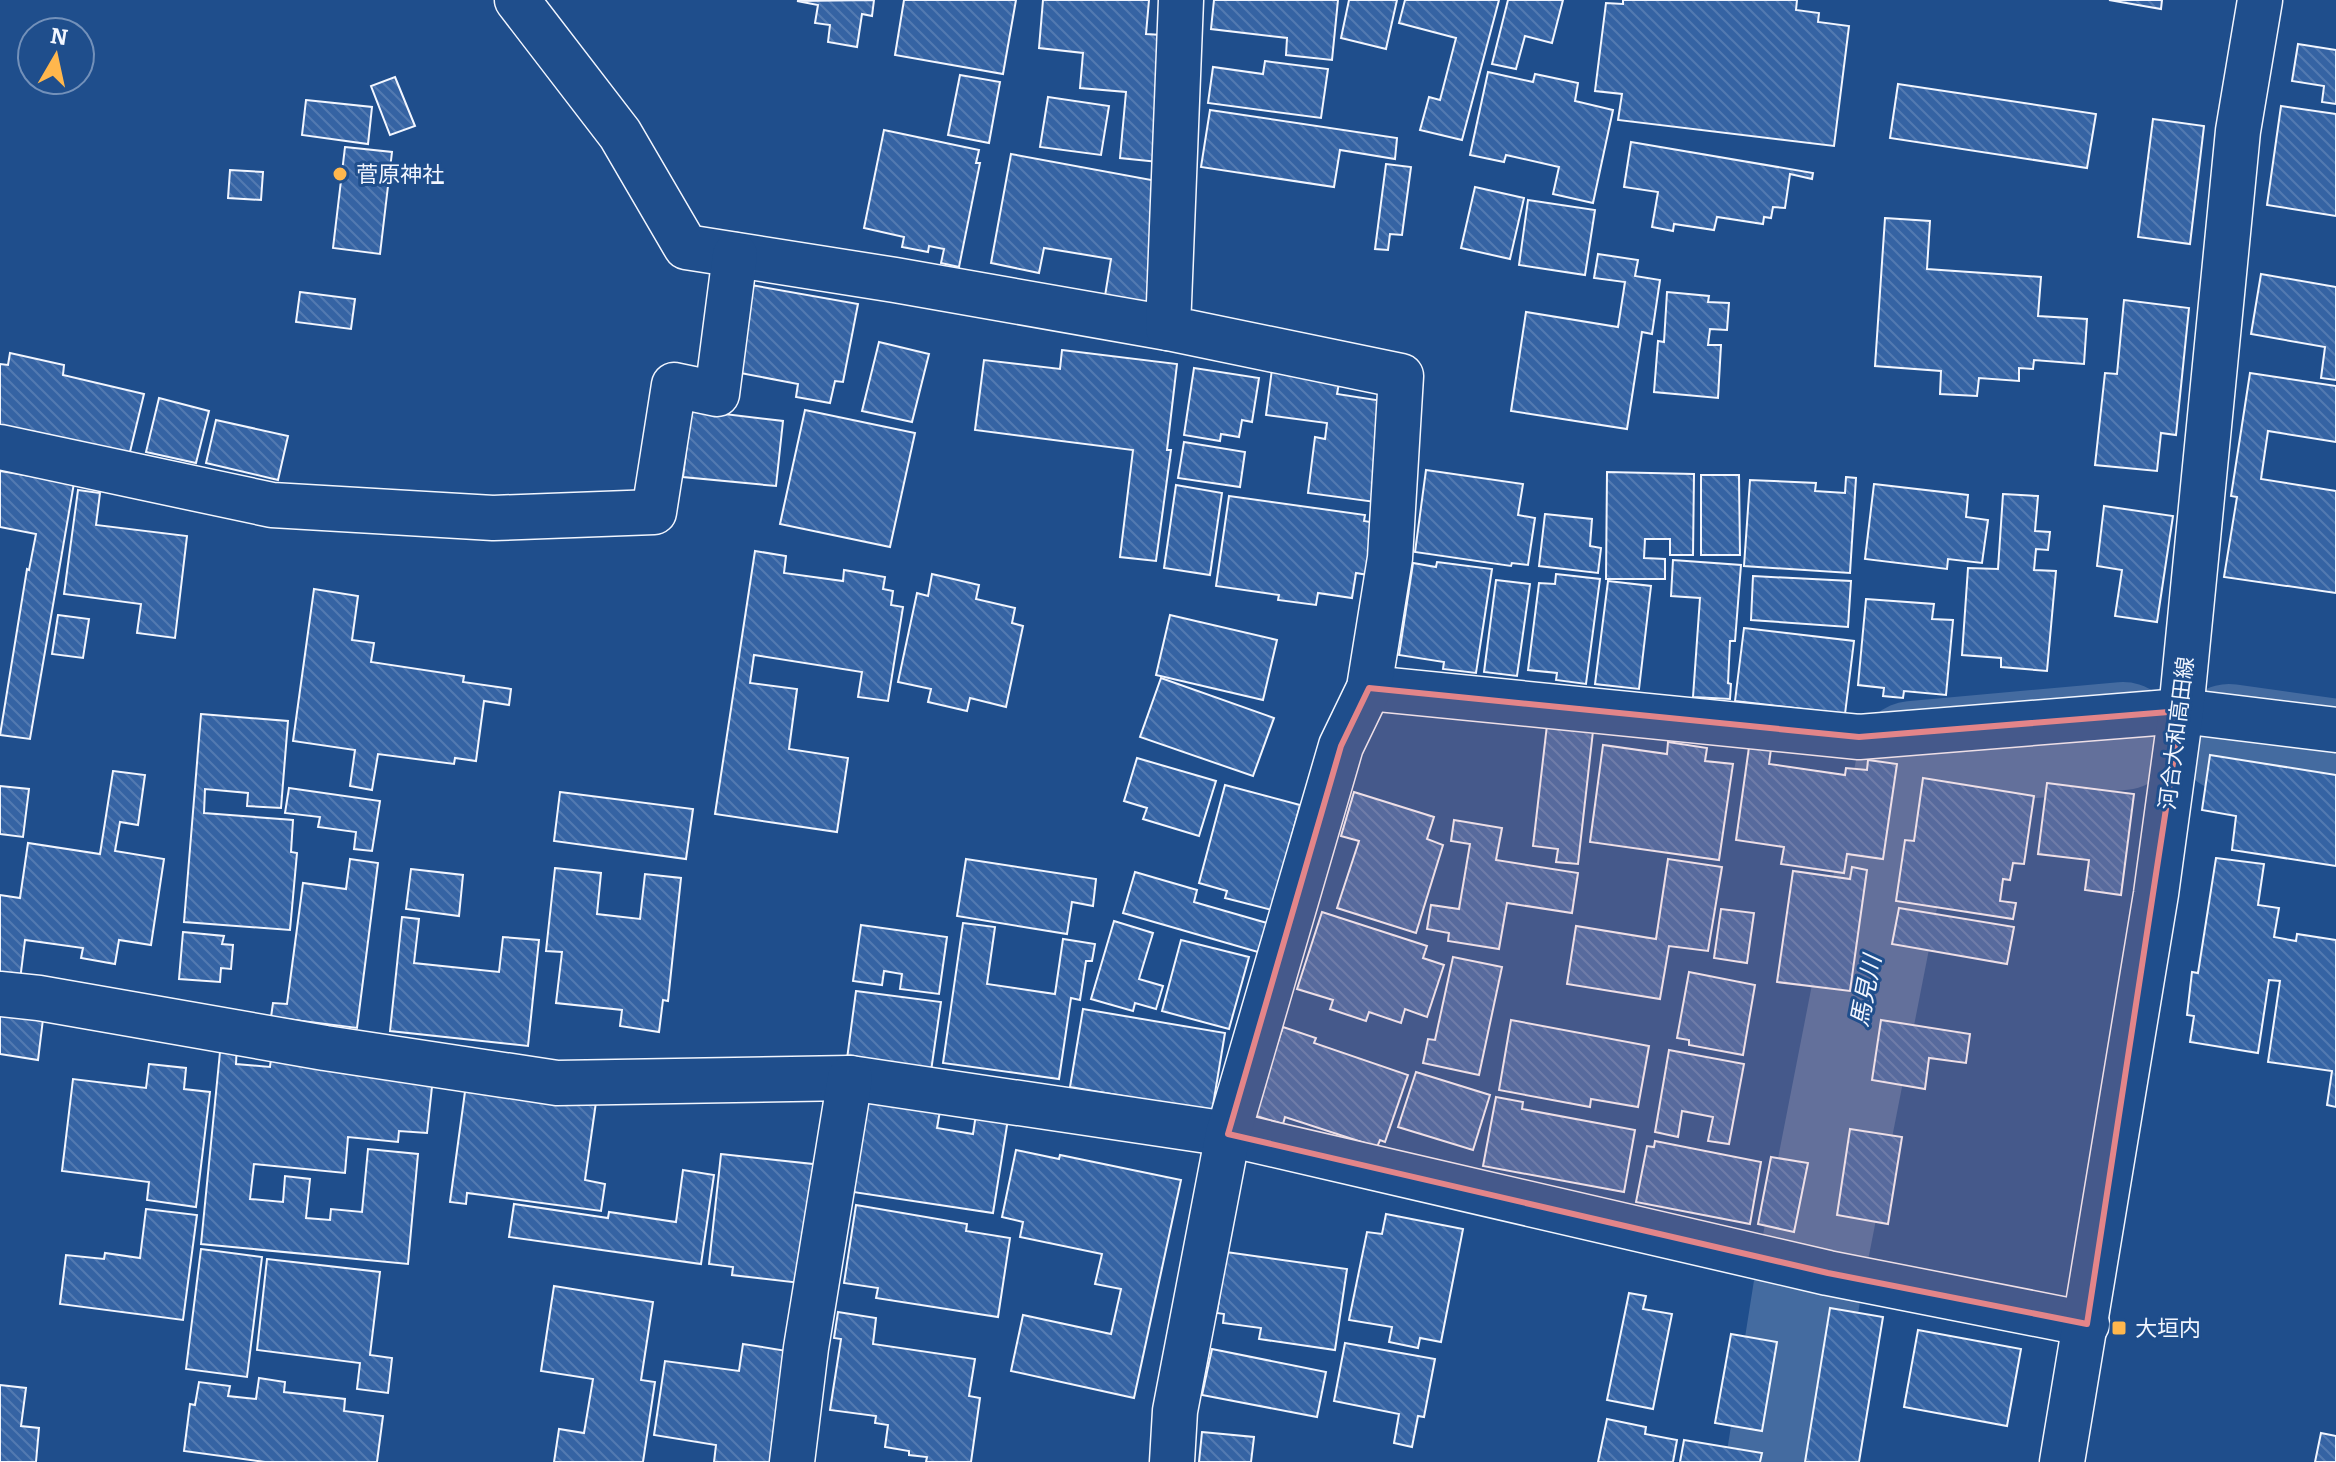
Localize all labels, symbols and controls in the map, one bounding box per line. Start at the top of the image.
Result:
north arrow [16,16,96,96]
text: N [49,22,70,51]
place label: 菅原神社 [356,161,444,188]
marker: 菅原神社 [331,165,349,183]
street label: 河合大和高田線 [2154,655,2199,811]
water label: 馬見川 [1845,950,1887,1029]
place label: 大垣内 [2135,1315,2201,1342]
marker: 大垣内 [2110,1319,2128,1337]

